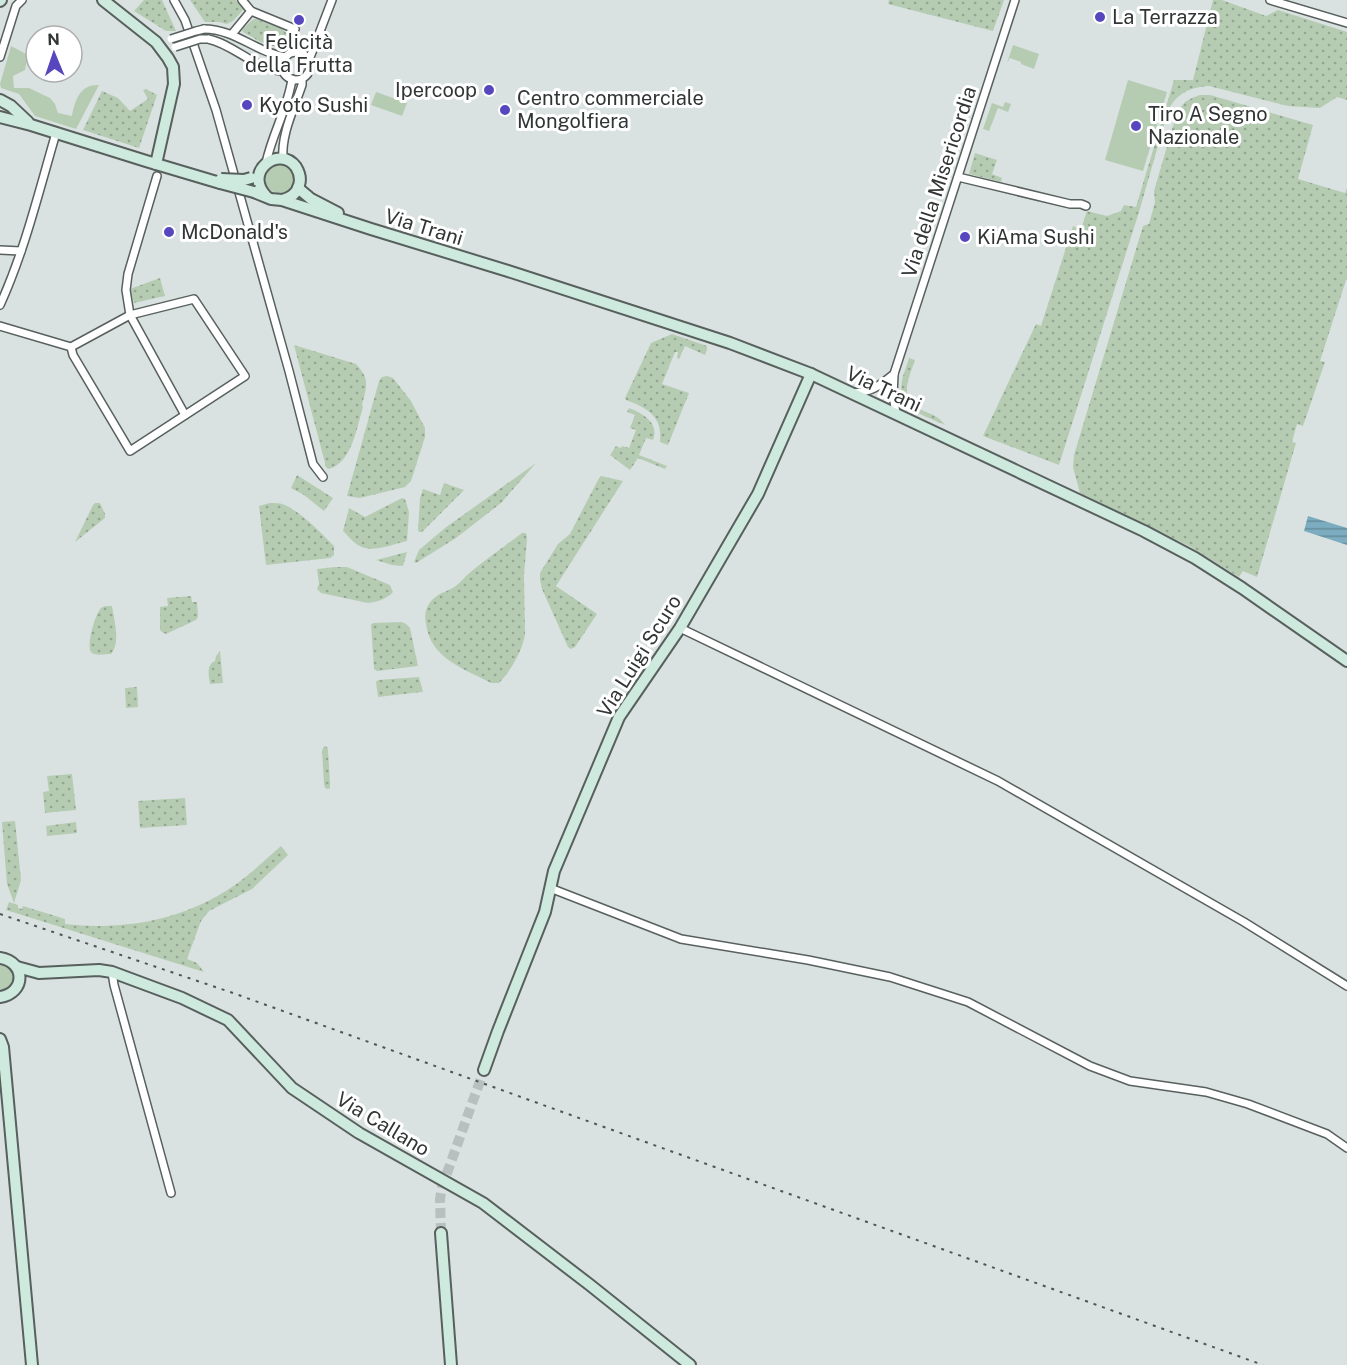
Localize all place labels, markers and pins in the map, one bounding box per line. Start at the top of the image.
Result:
place label: La Terrazza [1112,5,1218,29]
marker: La Terrazza [1093,10,1107,24]
marker: Felicità della Frutta [292,13,306,27]
place label: Felicità della Frutta [245,30,353,77]
place label: Ipercoop [395,78,477,102]
marker: Ipercoop [482,83,496,97]
place label: Centro commerciale Mongolfiera [517,86,704,133]
place label: Kyoto Sushi [259,93,368,117]
marker: Kyoto Sushi [240,98,254,112]
place label: Tiro A Segno Nazionale [1148,102,1268,149]
marker: Centro commerciale Mongolfiera [498,103,512,117]
marker: Tiro A Segno Nazionale [1129,119,1143,133]
place label: McDonald's [181,220,288,244]
marker: McDonald's [162,225,176,239]
place label: KiAma Sushi [977,225,1095,249]
marker: KiAma Sushi [958,230,972,244]

